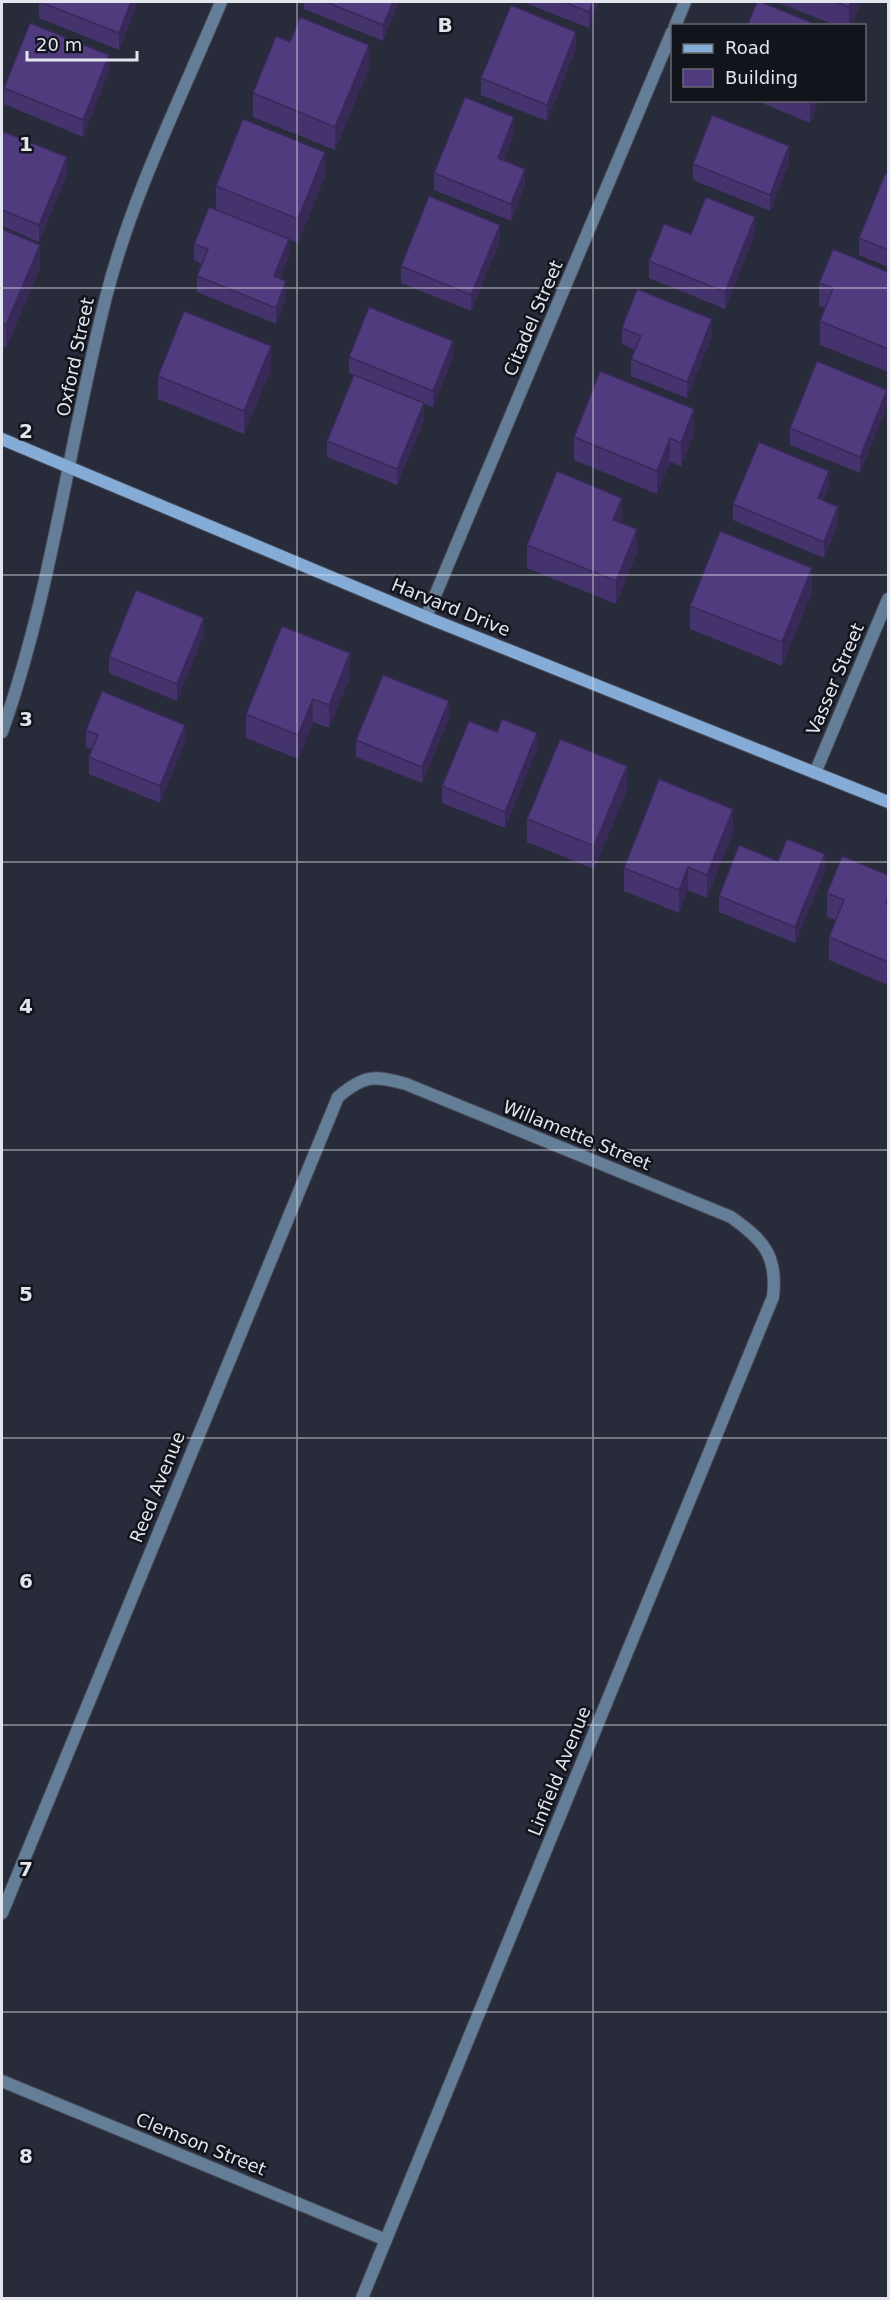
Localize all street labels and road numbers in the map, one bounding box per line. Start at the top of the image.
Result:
street label: Citadel Street [499,257,567,379]
street label: Oxford Street [52,296,98,418]
street label: Harvard Drive [389,574,513,640]
street label: Vasser Street [802,620,868,738]
street label: Willamette Street [500,1096,654,1174]
street label: Reed Avenue [125,1428,189,1546]
street label: Linfield Avenue [523,1703,595,1839]
street label: Clemson Street [133,2108,269,2180]

